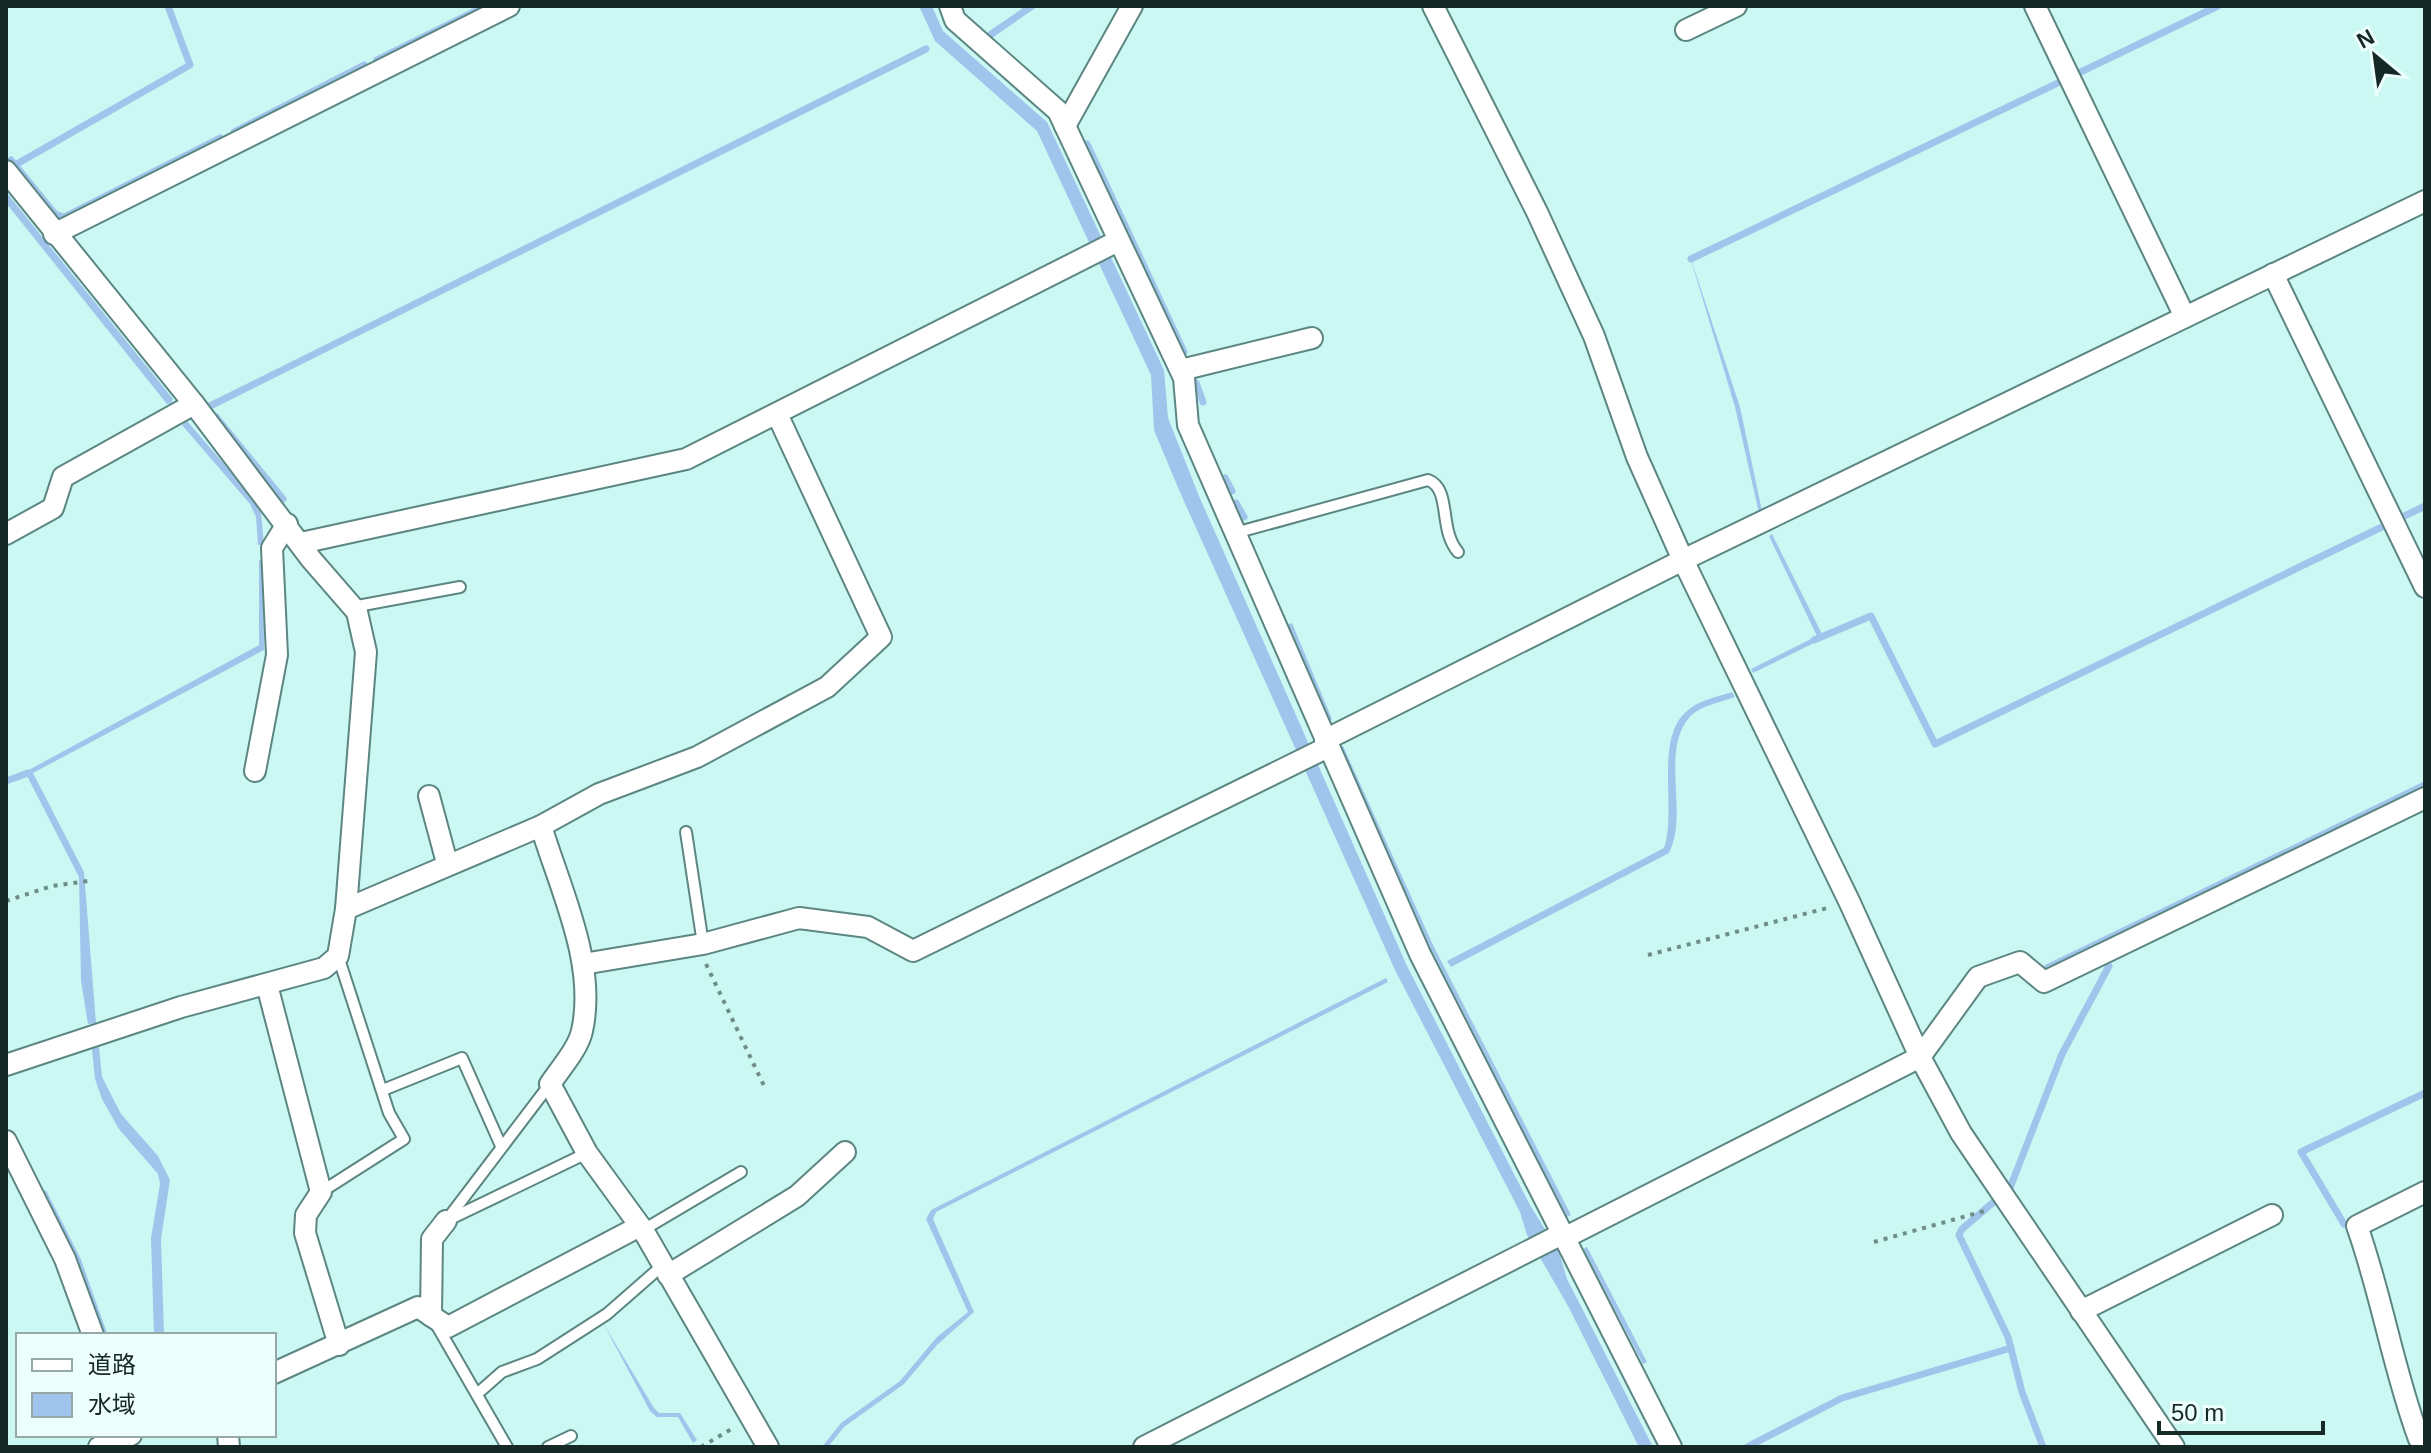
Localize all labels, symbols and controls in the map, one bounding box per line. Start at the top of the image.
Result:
north arrow [2335,16,2415,96]
text: N [2353,24,2379,54]
legend [16,1333,276,1437]
text: 道路 [88,1351,136,1378]
scale bar [2159,1385,2323,1435]
text: 水域 [88,1391,136,1418]
text: 50 m [2171,1399,2224,1426]

